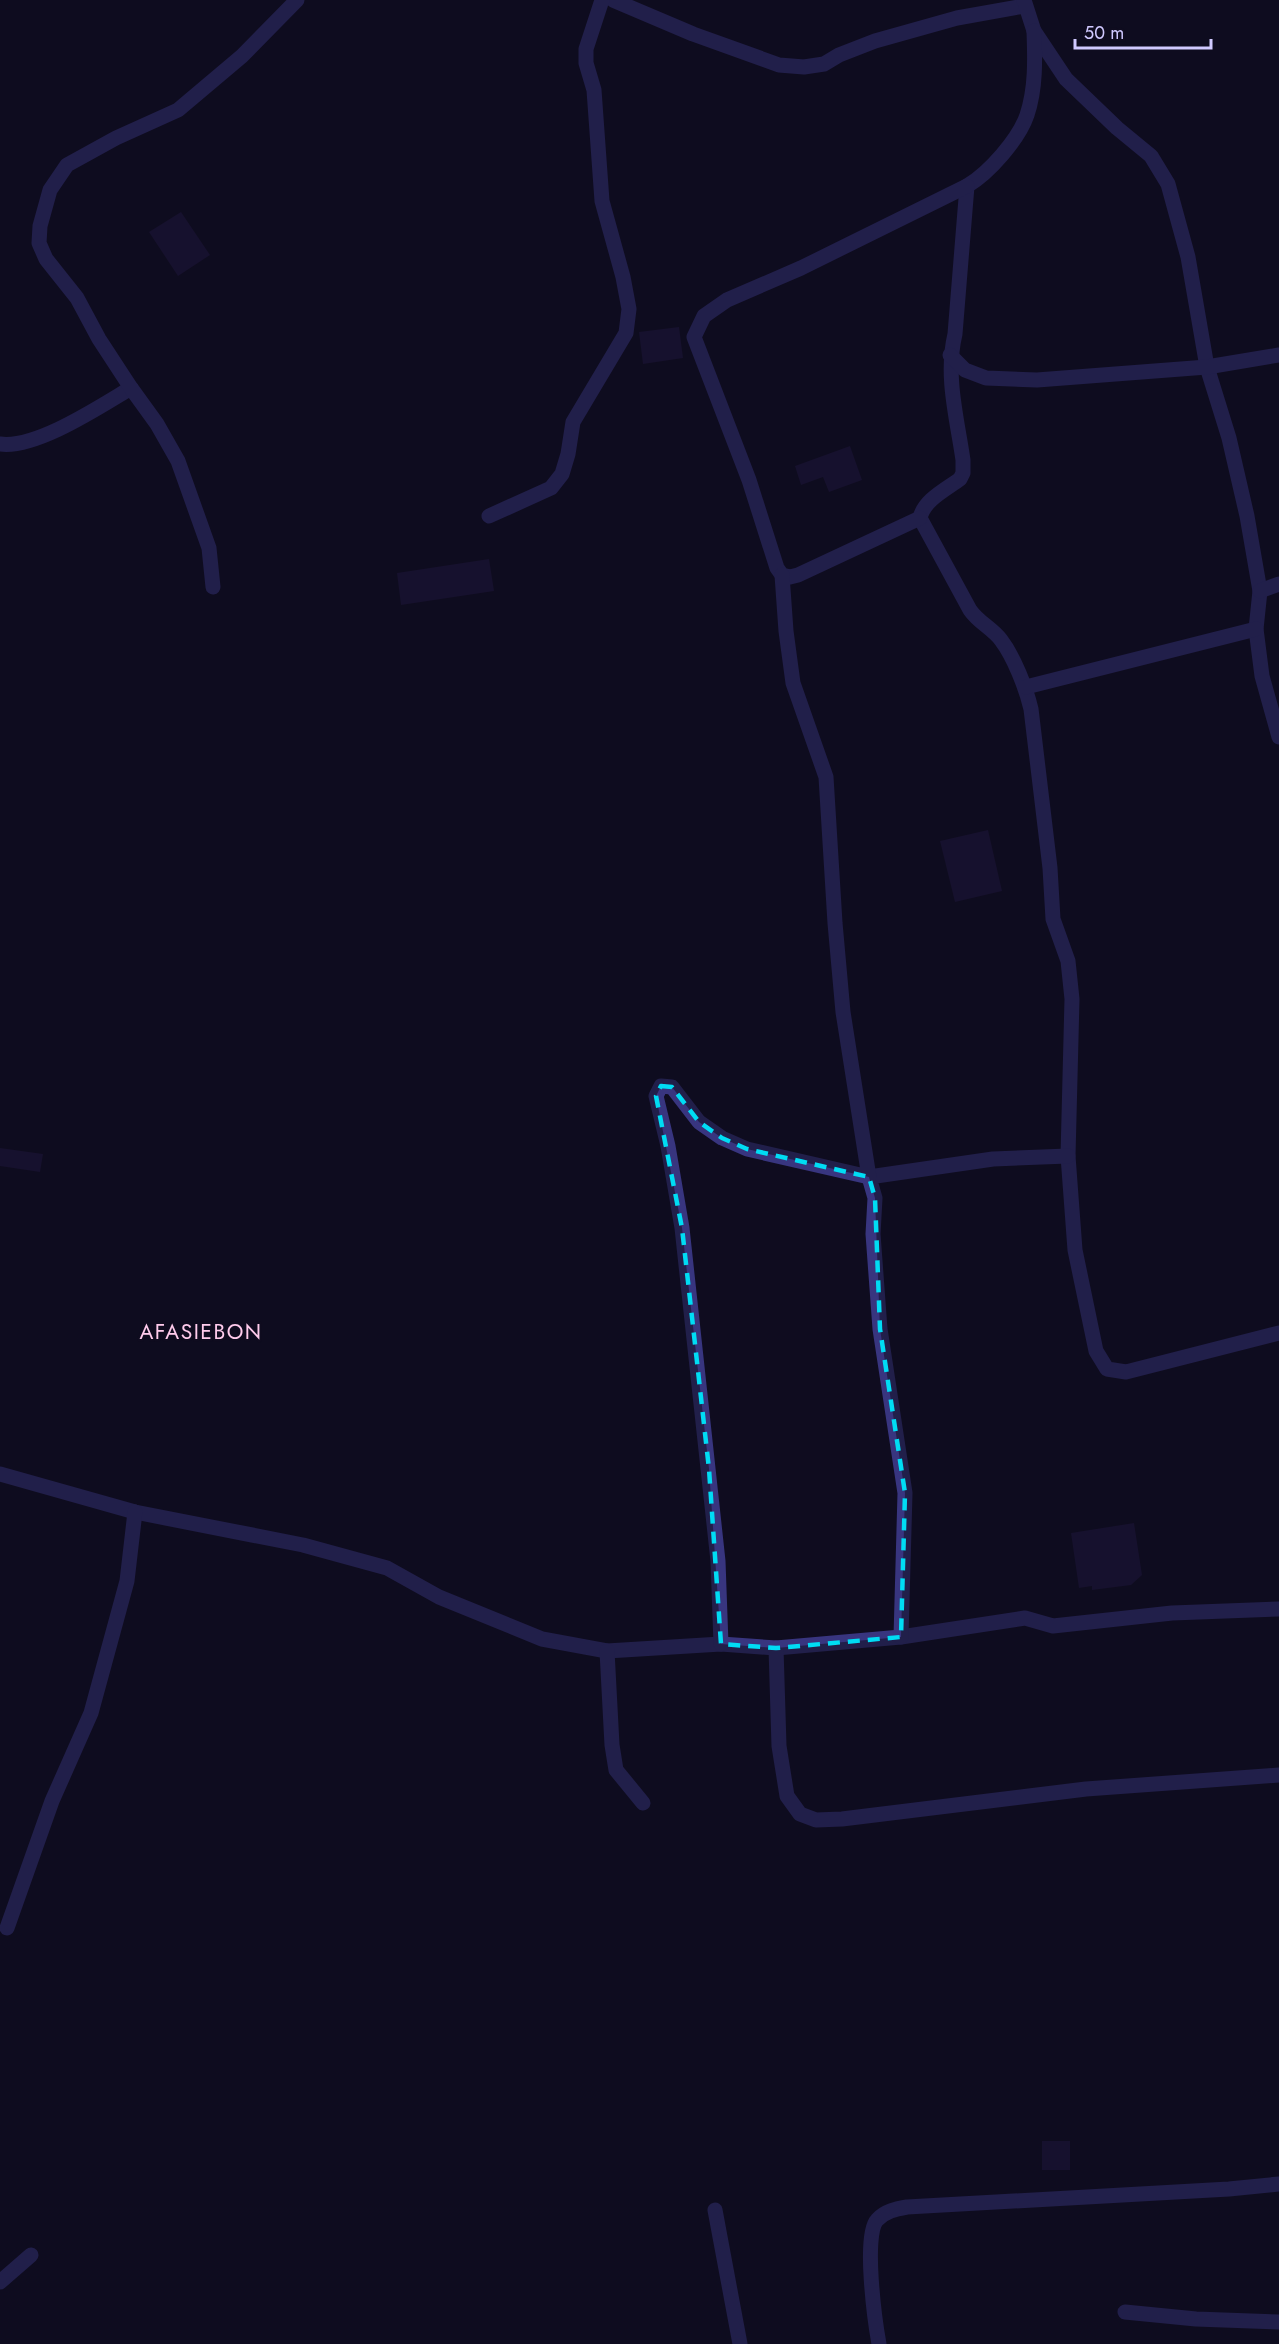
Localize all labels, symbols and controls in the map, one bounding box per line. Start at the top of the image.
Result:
scale bar [1075,12,1212,50]
text: 50 m [1084,20,1124,46]
district label: AFASIEBON [139,1317,263,1347]

